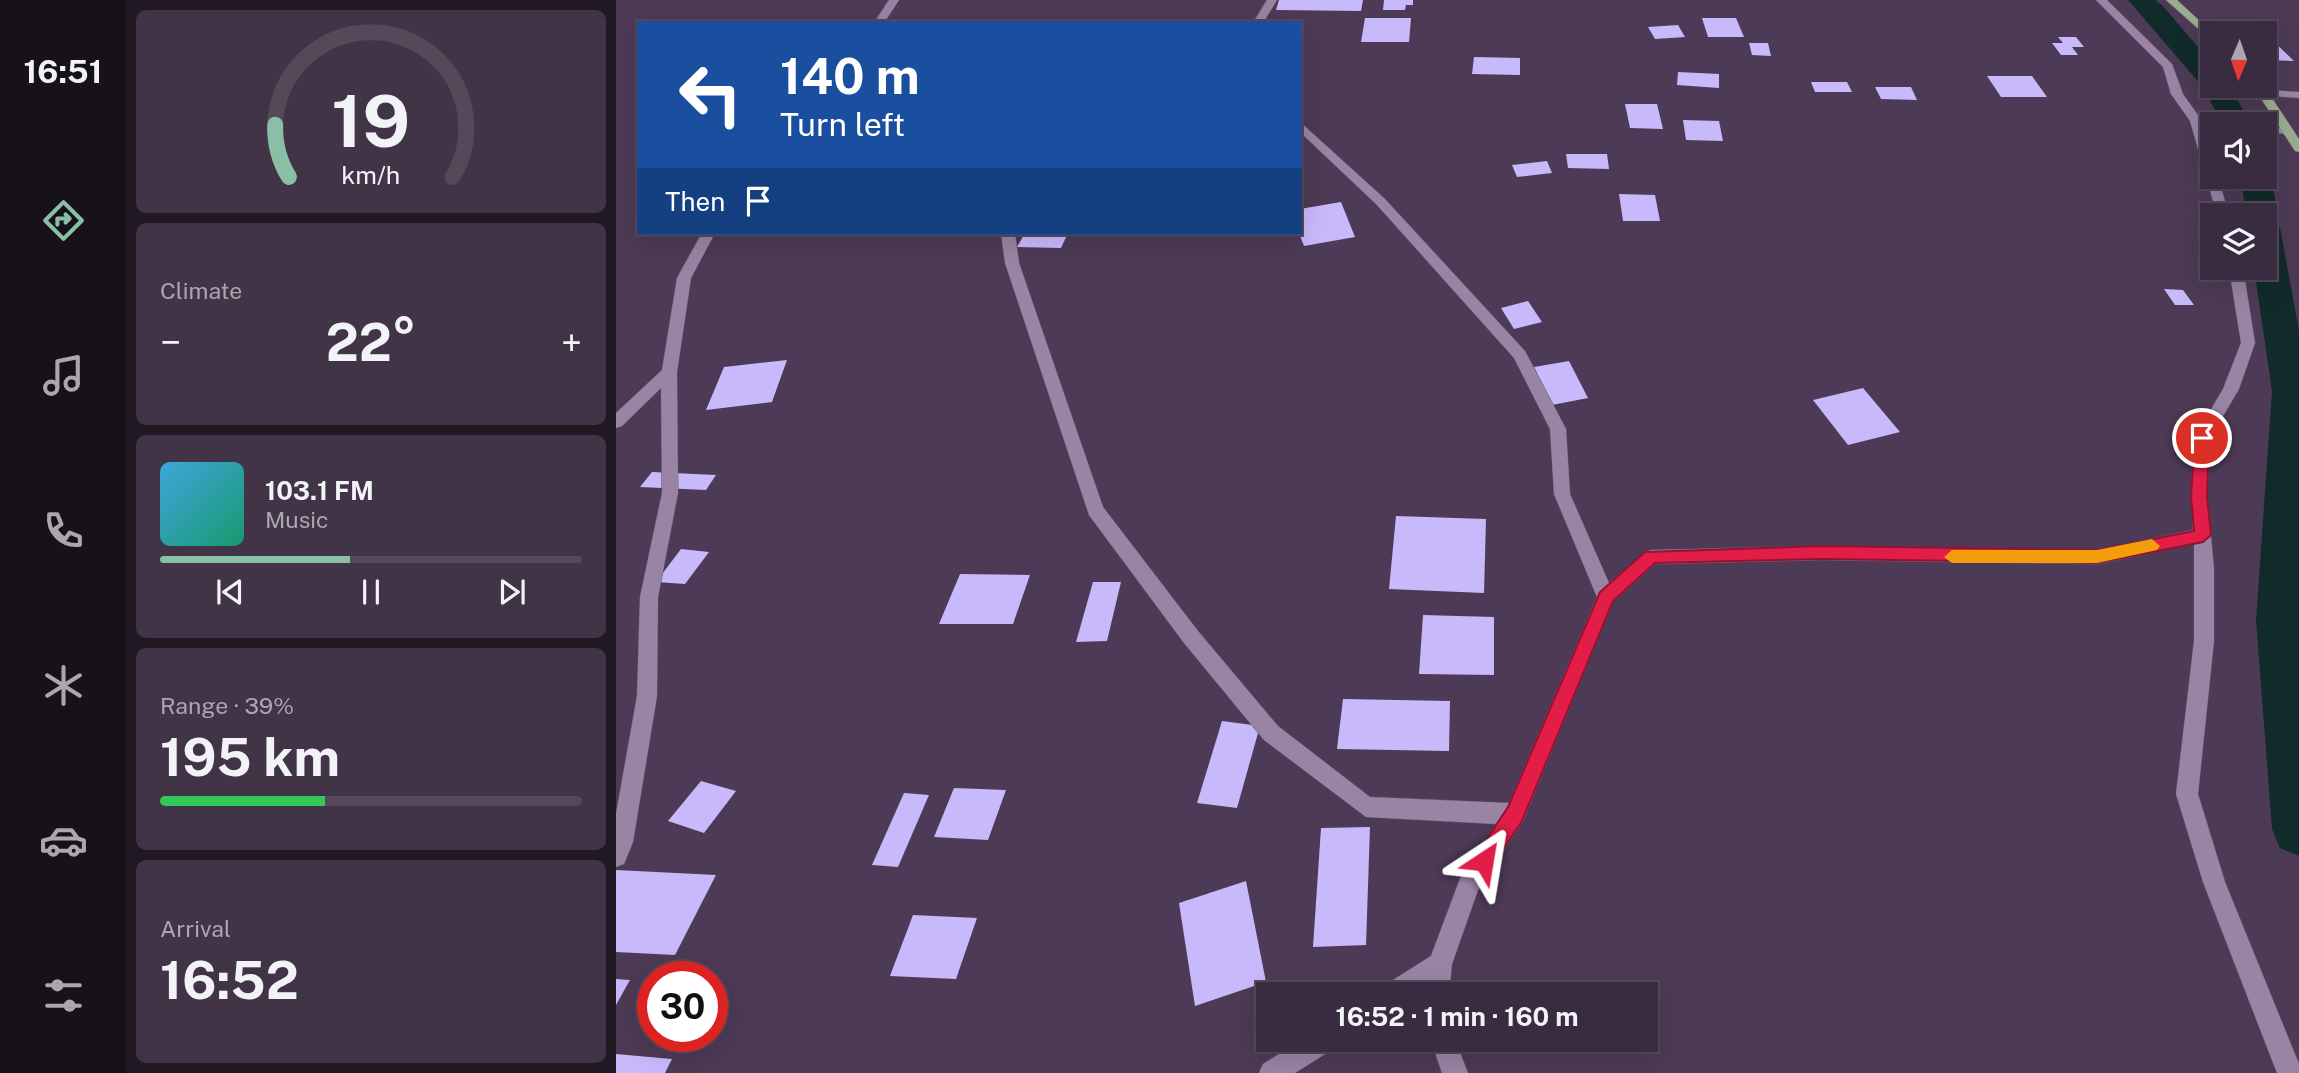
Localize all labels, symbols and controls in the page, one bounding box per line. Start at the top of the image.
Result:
north arrow [2200,21,2277,98]
map controls [2200,21,2277,280]
text: 140 m [780,47,920,105]
icon: left [665,49,756,140]
text: 16:51 [24,53,102,90]
text: 19 [331,79,411,164]
text: Turn left [780,106,905,143]
button: sound [2200,112,2277,189]
text: km/h [342,160,400,190]
icon: arrive [739,182,777,220]
text: Then [665,186,725,217]
icon: directions [39,196,88,245]
button: layers [2200,203,2277,280]
text: Climate [160,277,242,304]
text: 22° [326,312,416,373]
text: − [160,320,181,365]
text: + [561,320,582,365]
icon: music [39,351,88,400]
pin [2172,408,2232,468]
icon: arrive [2183,419,2221,457]
text: 103.1 FM [265,475,374,506]
icon: phone [39,506,88,555]
text: Music [265,506,329,533]
icon: previous [211,573,249,611]
icon: pause [352,573,390,611]
icon: next [493,573,531,611]
icon: climate [39,661,88,710]
text: Range · 39% [160,692,294,719]
text: 195 km [160,727,340,788]
icon: car [39,816,88,865]
position arrow [1447,824,1521,898]
text: Arrival [160,915,231,942]
text: 16:52 [160,950,299,1011]
speed limit sign: 30 [637,961,728,1052]
icon: filters [39,971,88,1020]
text: 16:52 · 1 min · 160 m [1336,1001,1578,1032]

